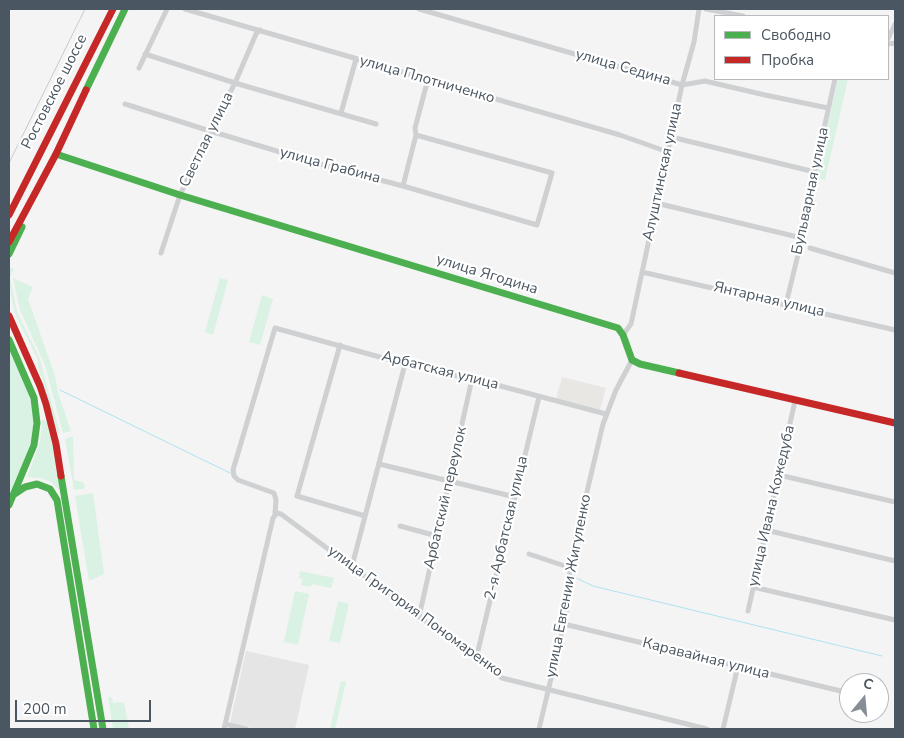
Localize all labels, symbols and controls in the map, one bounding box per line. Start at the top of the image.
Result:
legend [714,15,889,80]
text: Свободно [761,25,831,45]
street label: Ростовское шоссе [18,32,92,152]
street label: улица Седина [573,46,673,90]
text: Пробка [761,50,814,70]
street label: улица Плотниченко [357,52,497,108]
street label: Светлая улица [176,90,238,190]
street label: Алуштинская улица [640,101,686,243]
street label: Бульварная улица [789,126,833,256]
street label: улица Грабина [278,144,382,188]
street label: улица Ягодина [434,251,540,299]
street label: Янтарная улица [712,279,826,321]
street label: Арбатская улица [380,348,500,394]
street label: улица Ивана Кожедуба [745,424,799,588]
street label: Арбатский переулок [421,425,471,571]
street label: 2-я Арбатская улица [482,454,532,602]
street label: улица Евгении Жигуленко [542,493,596,679]
street label: улица Григория Пономаренко [324,542,506,682]
street label: Каравайная улица [641,634,771,684]
north arrow [839,673,889,723]
text: С [861,674,876,695]
scale bar [18,690,154,722]
text: 200 m [23,699,67,719]

